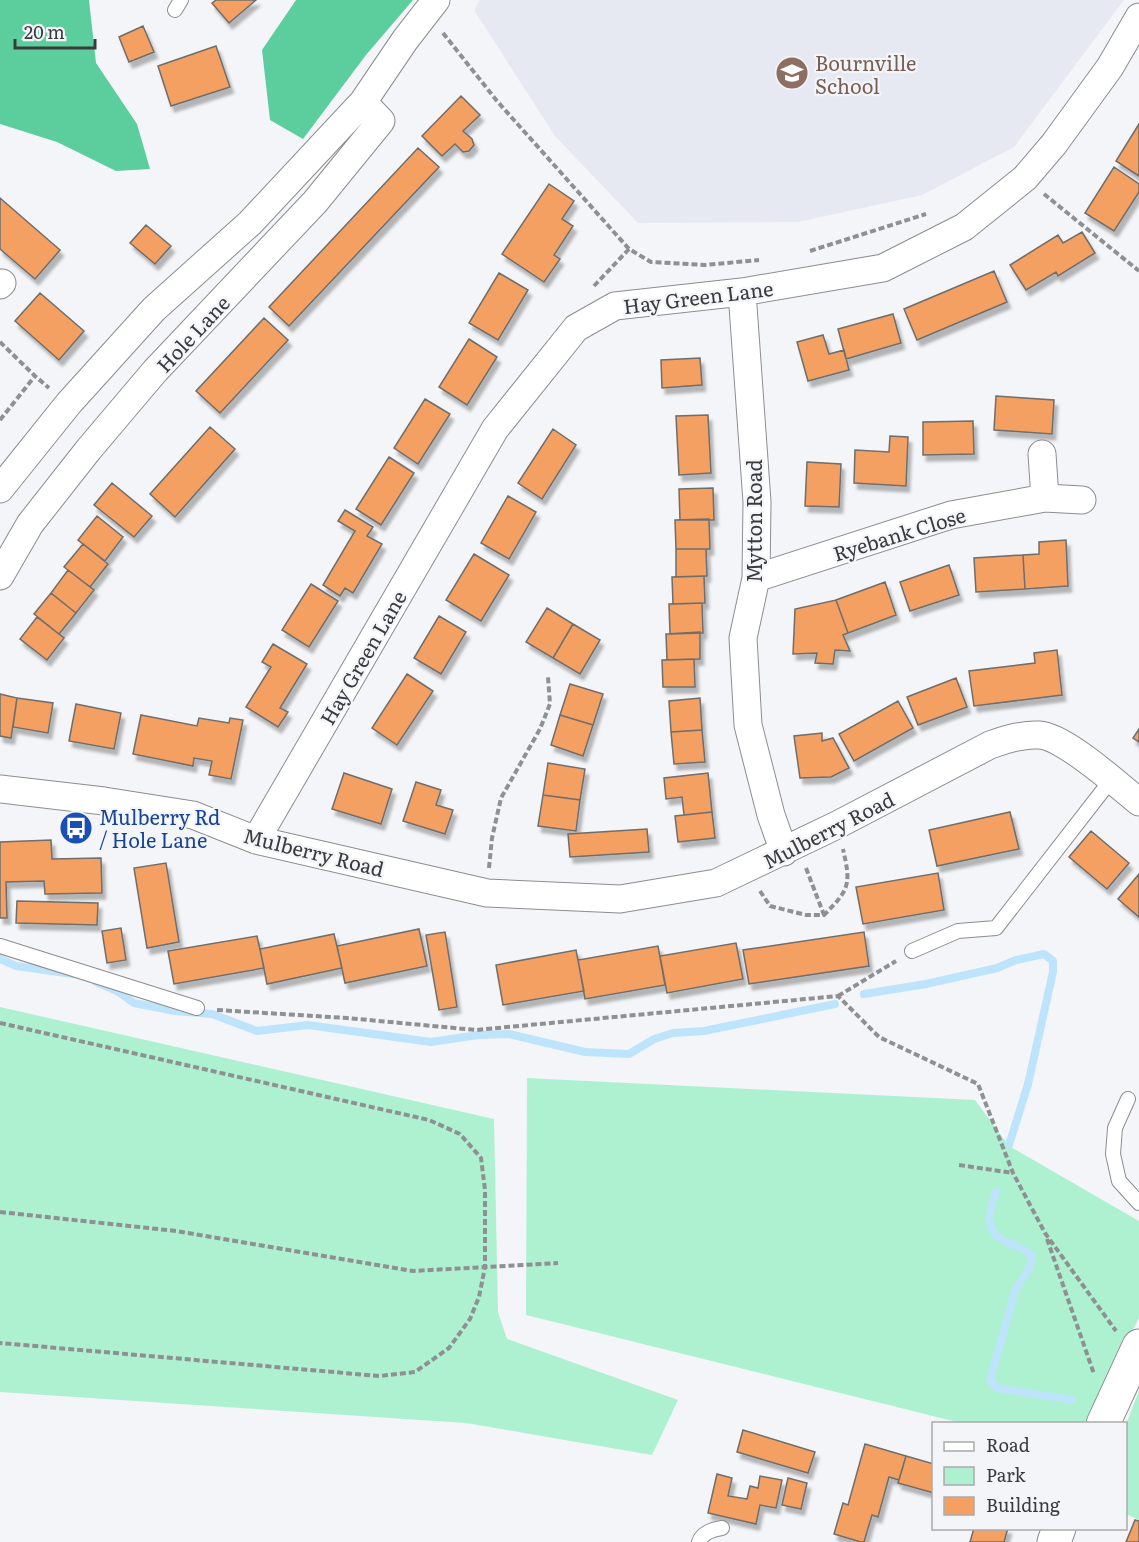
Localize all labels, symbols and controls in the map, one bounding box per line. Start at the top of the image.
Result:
scale bar [15,12,94,50]
text: 20 m [24,18,65,45]
place label: Bournville School [815,47,916,100]
school or university icon: Bournville School [774,55,810,91]
street label: Hay Green Lane [621,272,775,320]
street label: Hole Lane [148,288,236,378]
street label: Mytton Road [738,459,768,583]
street label: Ryebank Close [829,499,969,567]
street label: Hay Green Lane [311,584,413,730]
street label: Mulberry Road [757,783,899,875]
place label: Mulberry Rd / Hole Lane [99,801,220,854]
bus stop icon: Mulberry Rd / Hole Lane [58,810,94,846]
street label: Mulberry Road [241,819,387,883]
legend [932,1422,1127,1530]
text: Road [986,1431,1030,1458]
text: Park [986,1461,1027,1488]
text: Building [986,1491,1061,1518]

